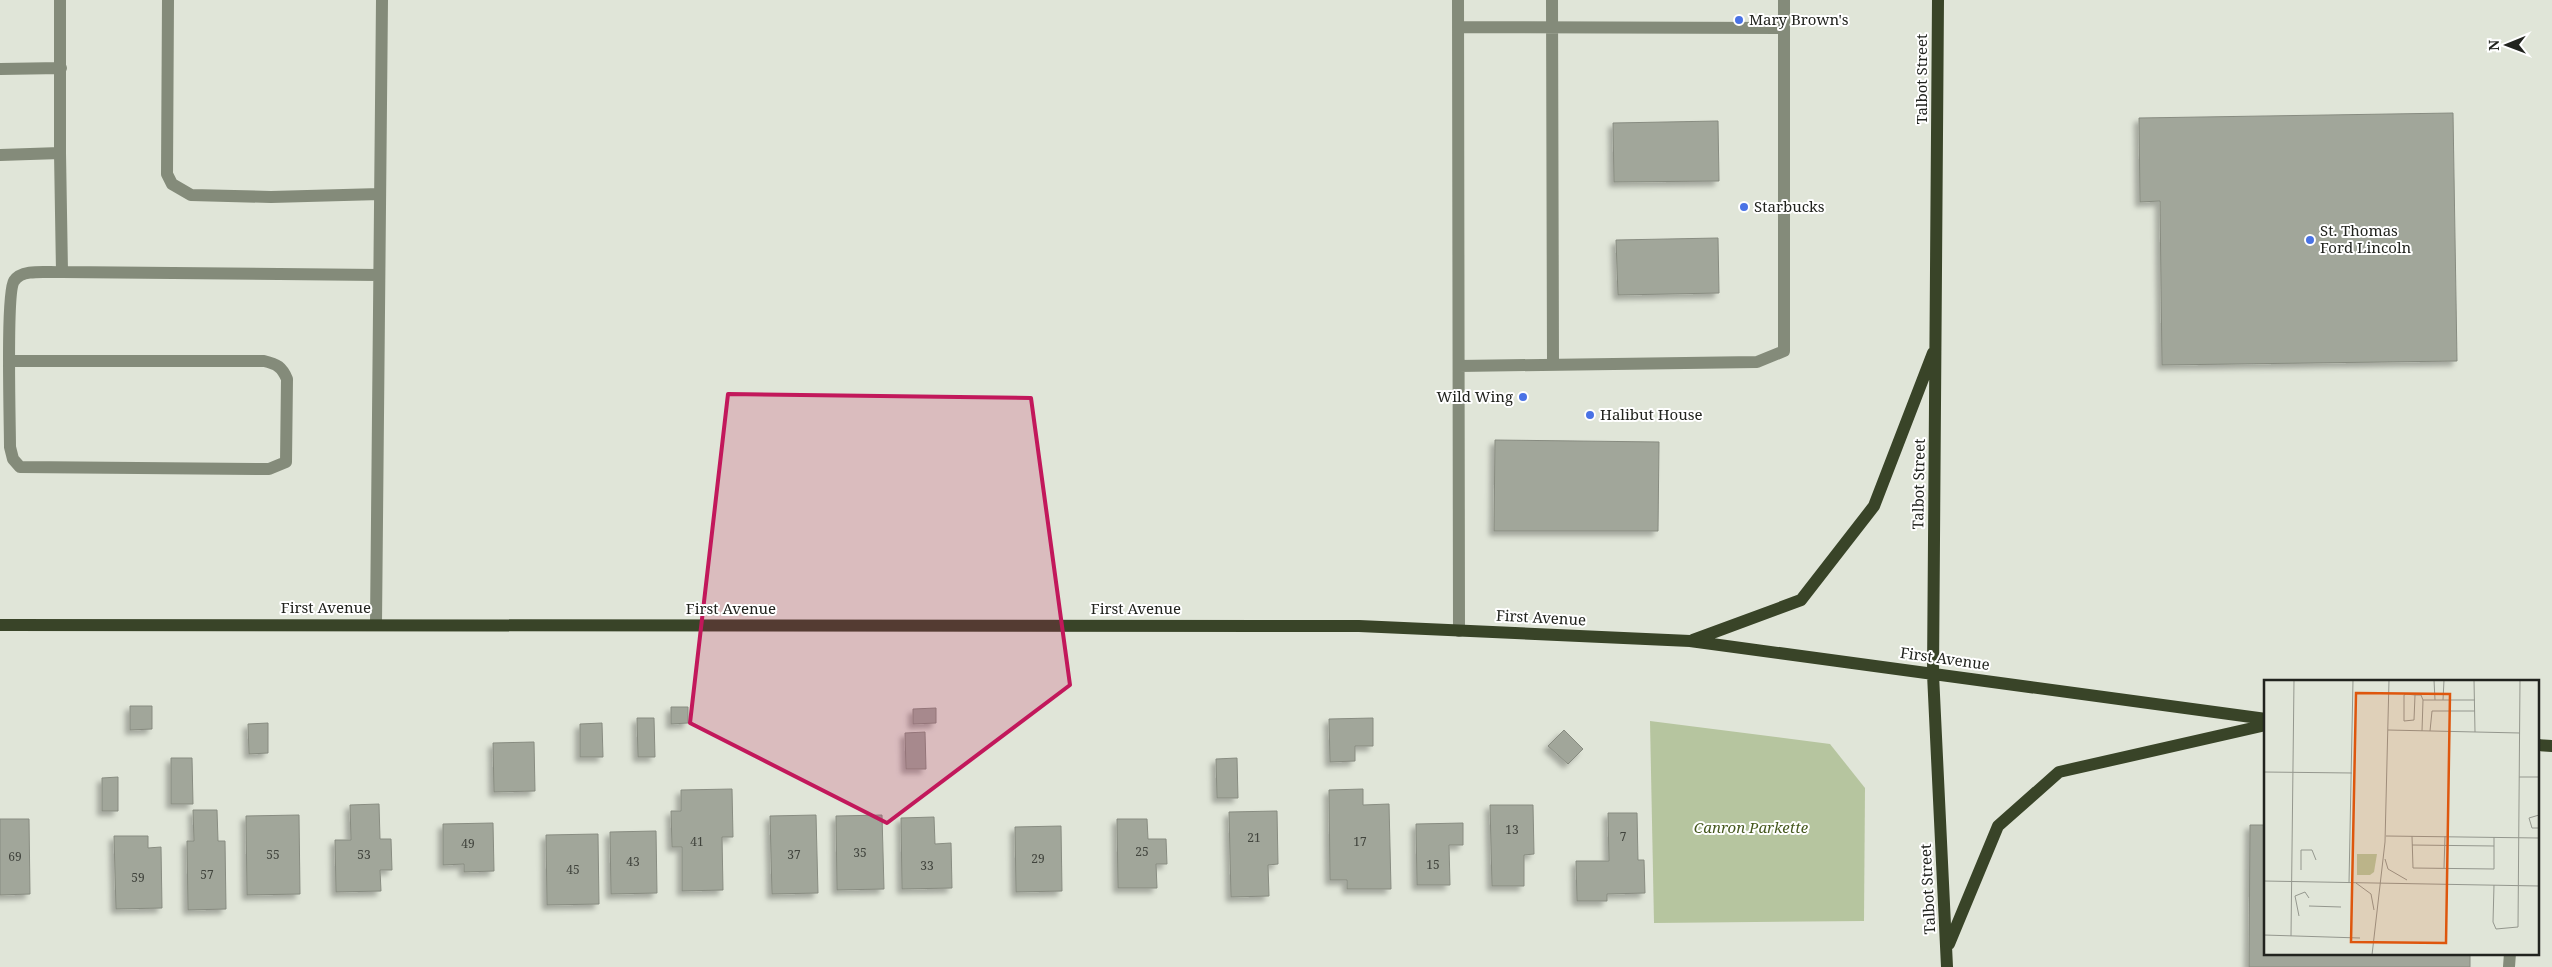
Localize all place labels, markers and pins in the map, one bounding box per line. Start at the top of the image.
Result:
place label: Mary Brown's [1749,9,1849,29]
marker: Mary Brown's [1733,14,1745,26]
place label: Starbucks [1754,196,1825,216]
marker: Starbucks [1738,201,1750,213]
place label: St. Thomas Ford Lincoln [2320,220,2412,257]
marker: St. Thomas Ford Lincoln [2304,234,2316,246]
place label: Wild Wing [1436,386,1513,406]
marker: Wild Wing [1517,391,1529,403]
place label: Halibut House [1600,404,1703,424]
marker: Halibut House [1584,409,1596,421]

